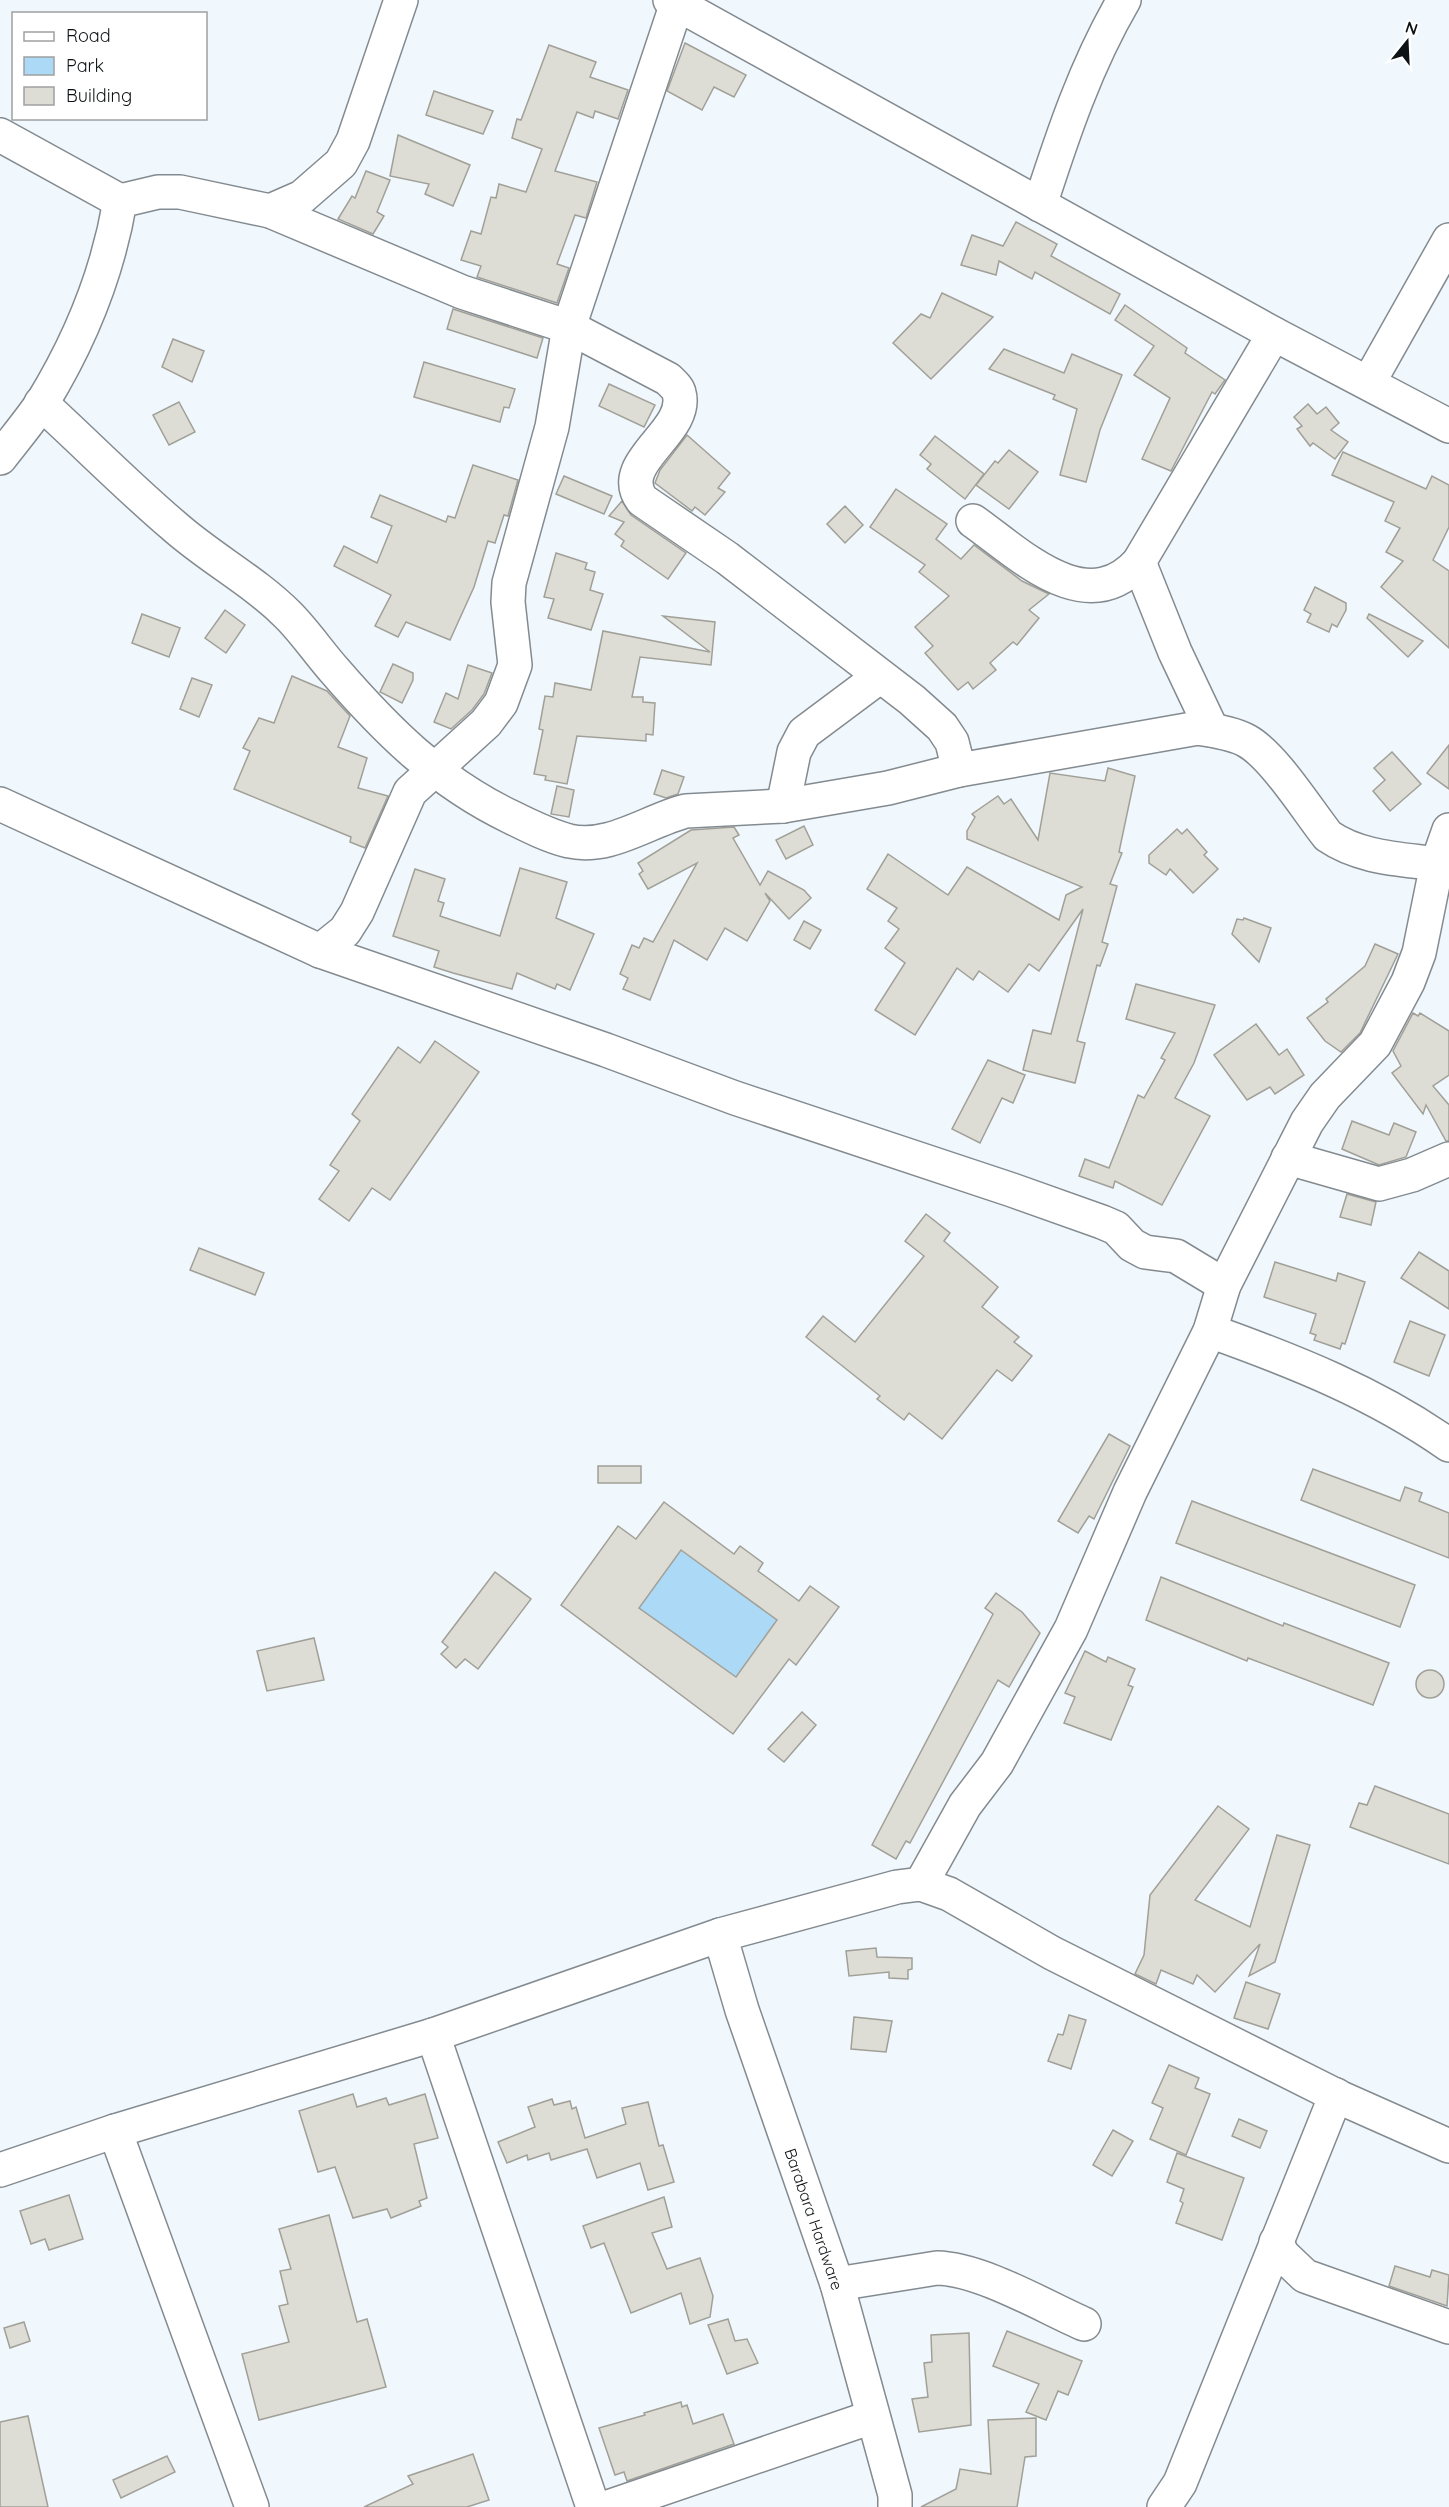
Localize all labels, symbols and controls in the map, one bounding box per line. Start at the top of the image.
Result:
legend [12,12,207,120]
north arrow [1377,12,1437,72]
text: N [1403,16,1420,39]
text: Road [66,24,111,47]
text: Park [66,54,104,77]
text: Building [66,84,132,107]
street label: Barabara Hardware [780,2146,848,2292]

